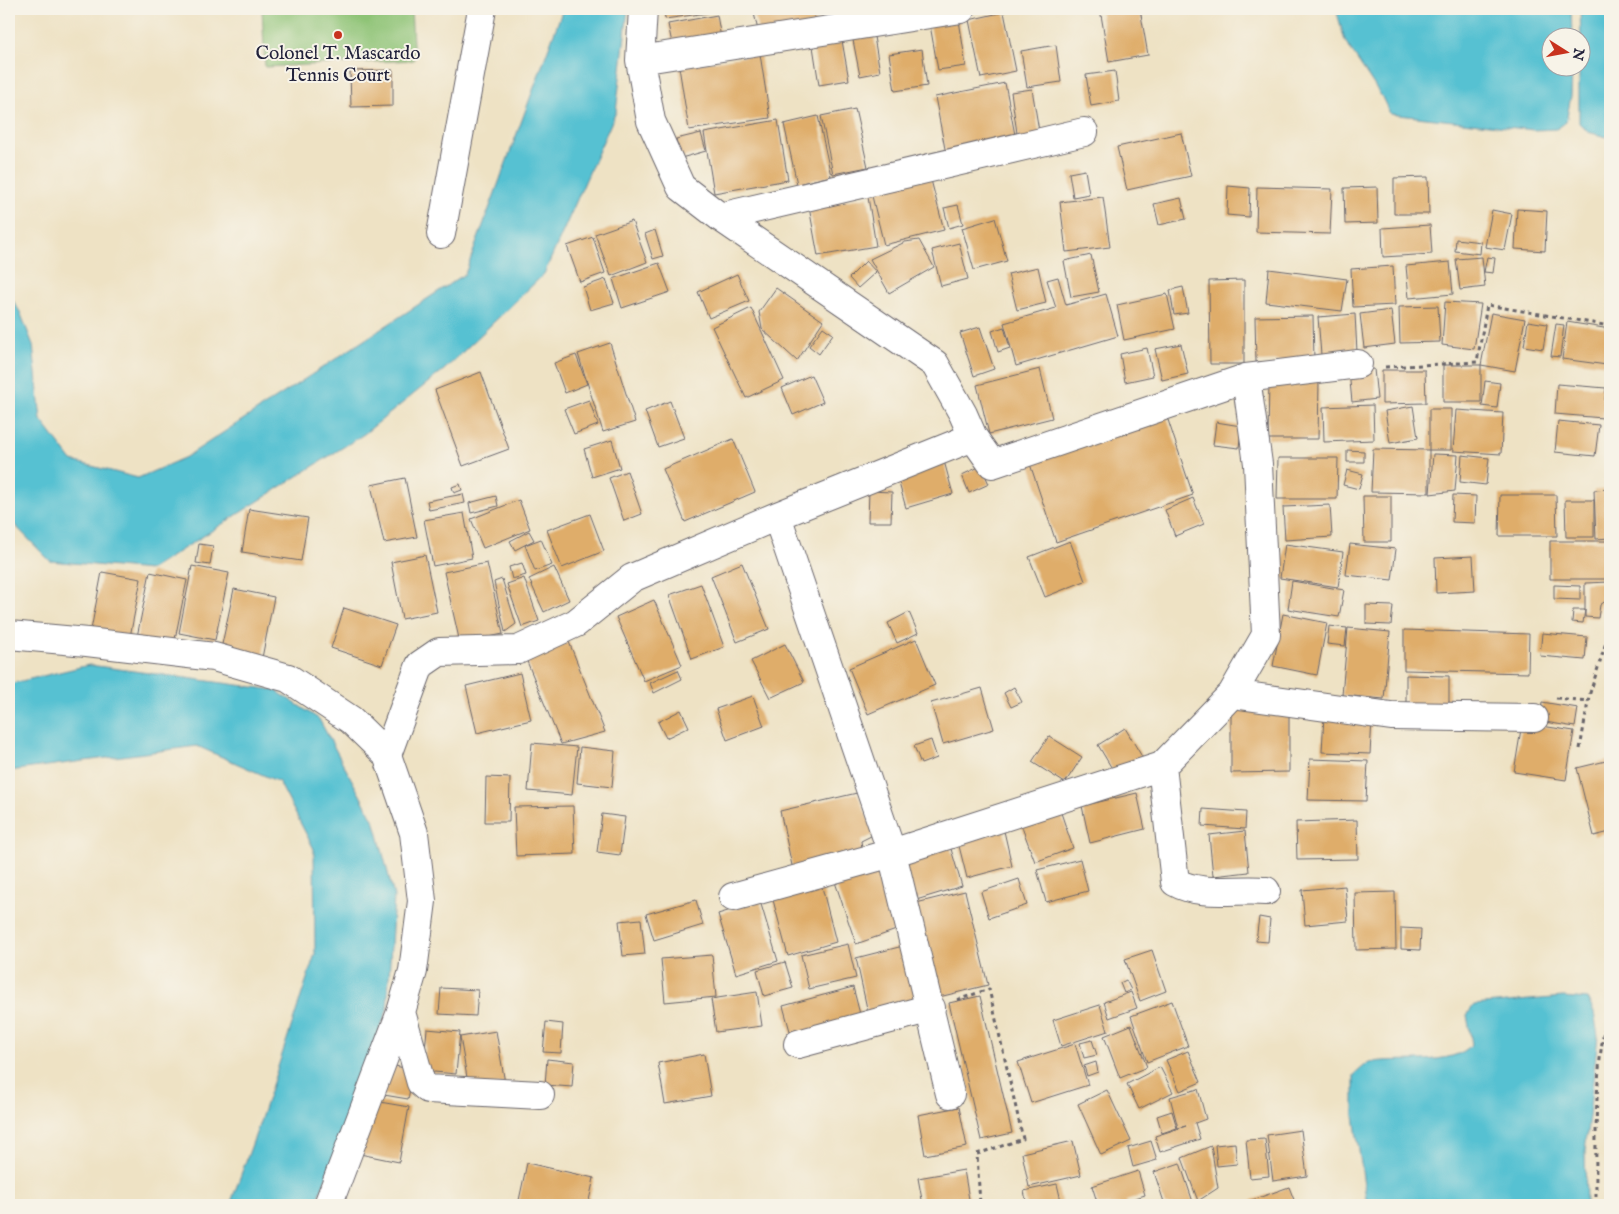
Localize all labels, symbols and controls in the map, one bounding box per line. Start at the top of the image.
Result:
north arrow [1542,28,1592,78]
marker: Colonel T. Mascardo Tennis Court [332,29,344,41]
place label: Colonel T. Mascardo Tennis Court [256,42,421,88]
text: N [1568,46,1588,62]

